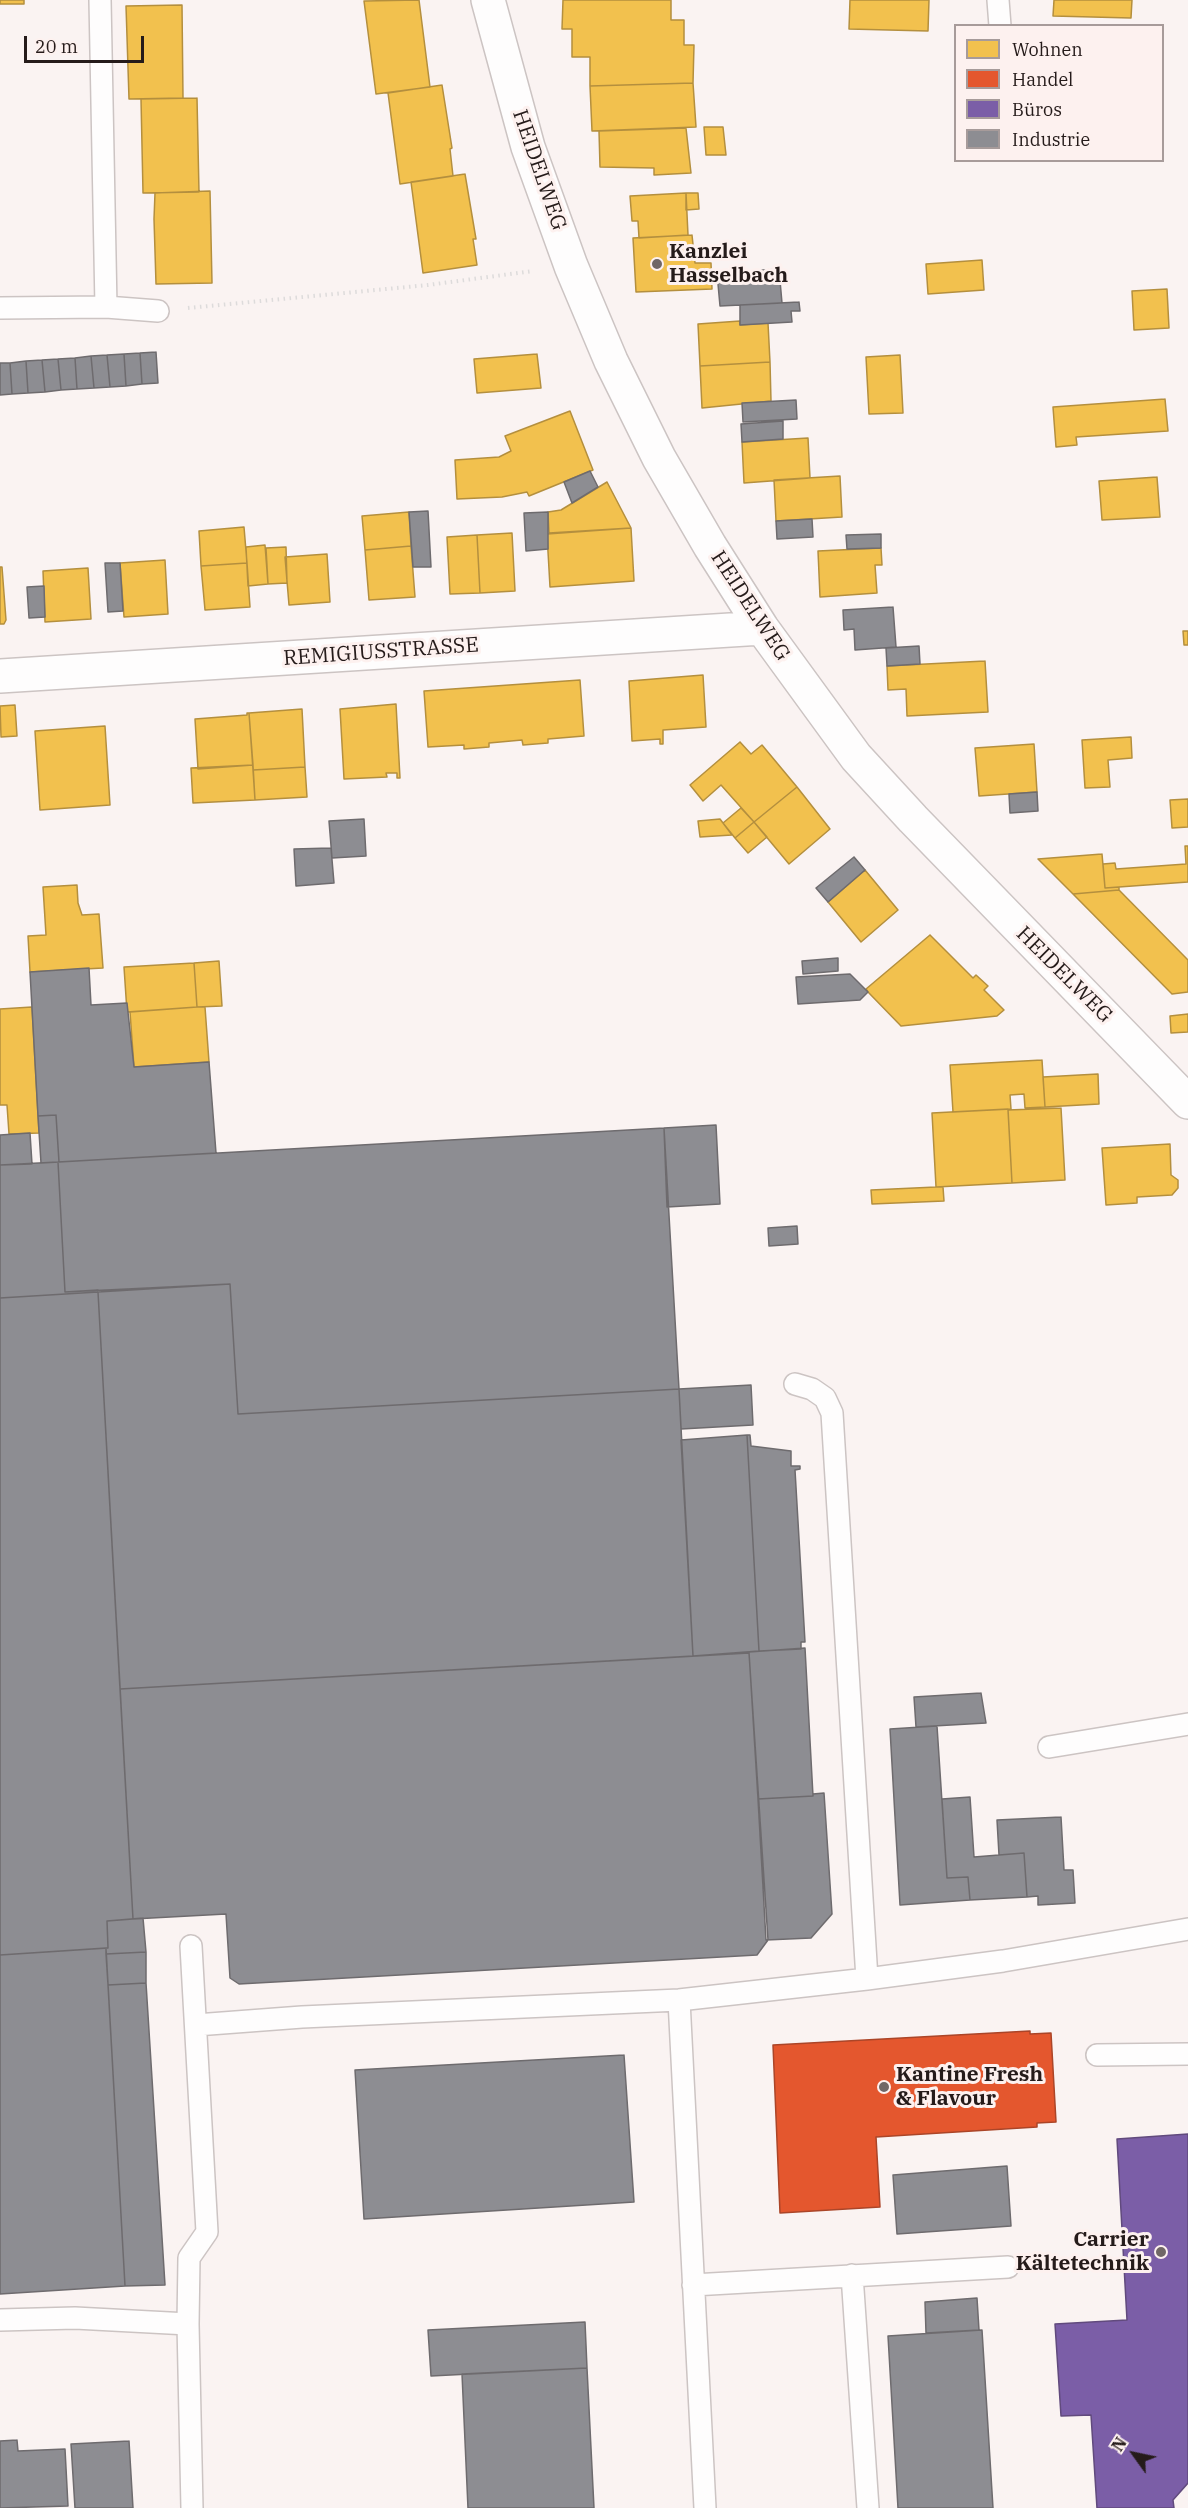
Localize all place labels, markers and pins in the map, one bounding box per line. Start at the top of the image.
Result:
place label: Kanzlei Hasselbach [669,239,788,289]
marker: Kanzlei Hasselbach [650,257,664,271]
place label: Kantine Fresh & Flavour [896,2062,1043,2112]
marker: Kantine Fresh & Flavour [877,2080,891,2094]
place label: Carrier Kältetechnik [1016,2227,1149,2277]
marker: Carrier Kältetechnik [1154,2245,1168,2259]

